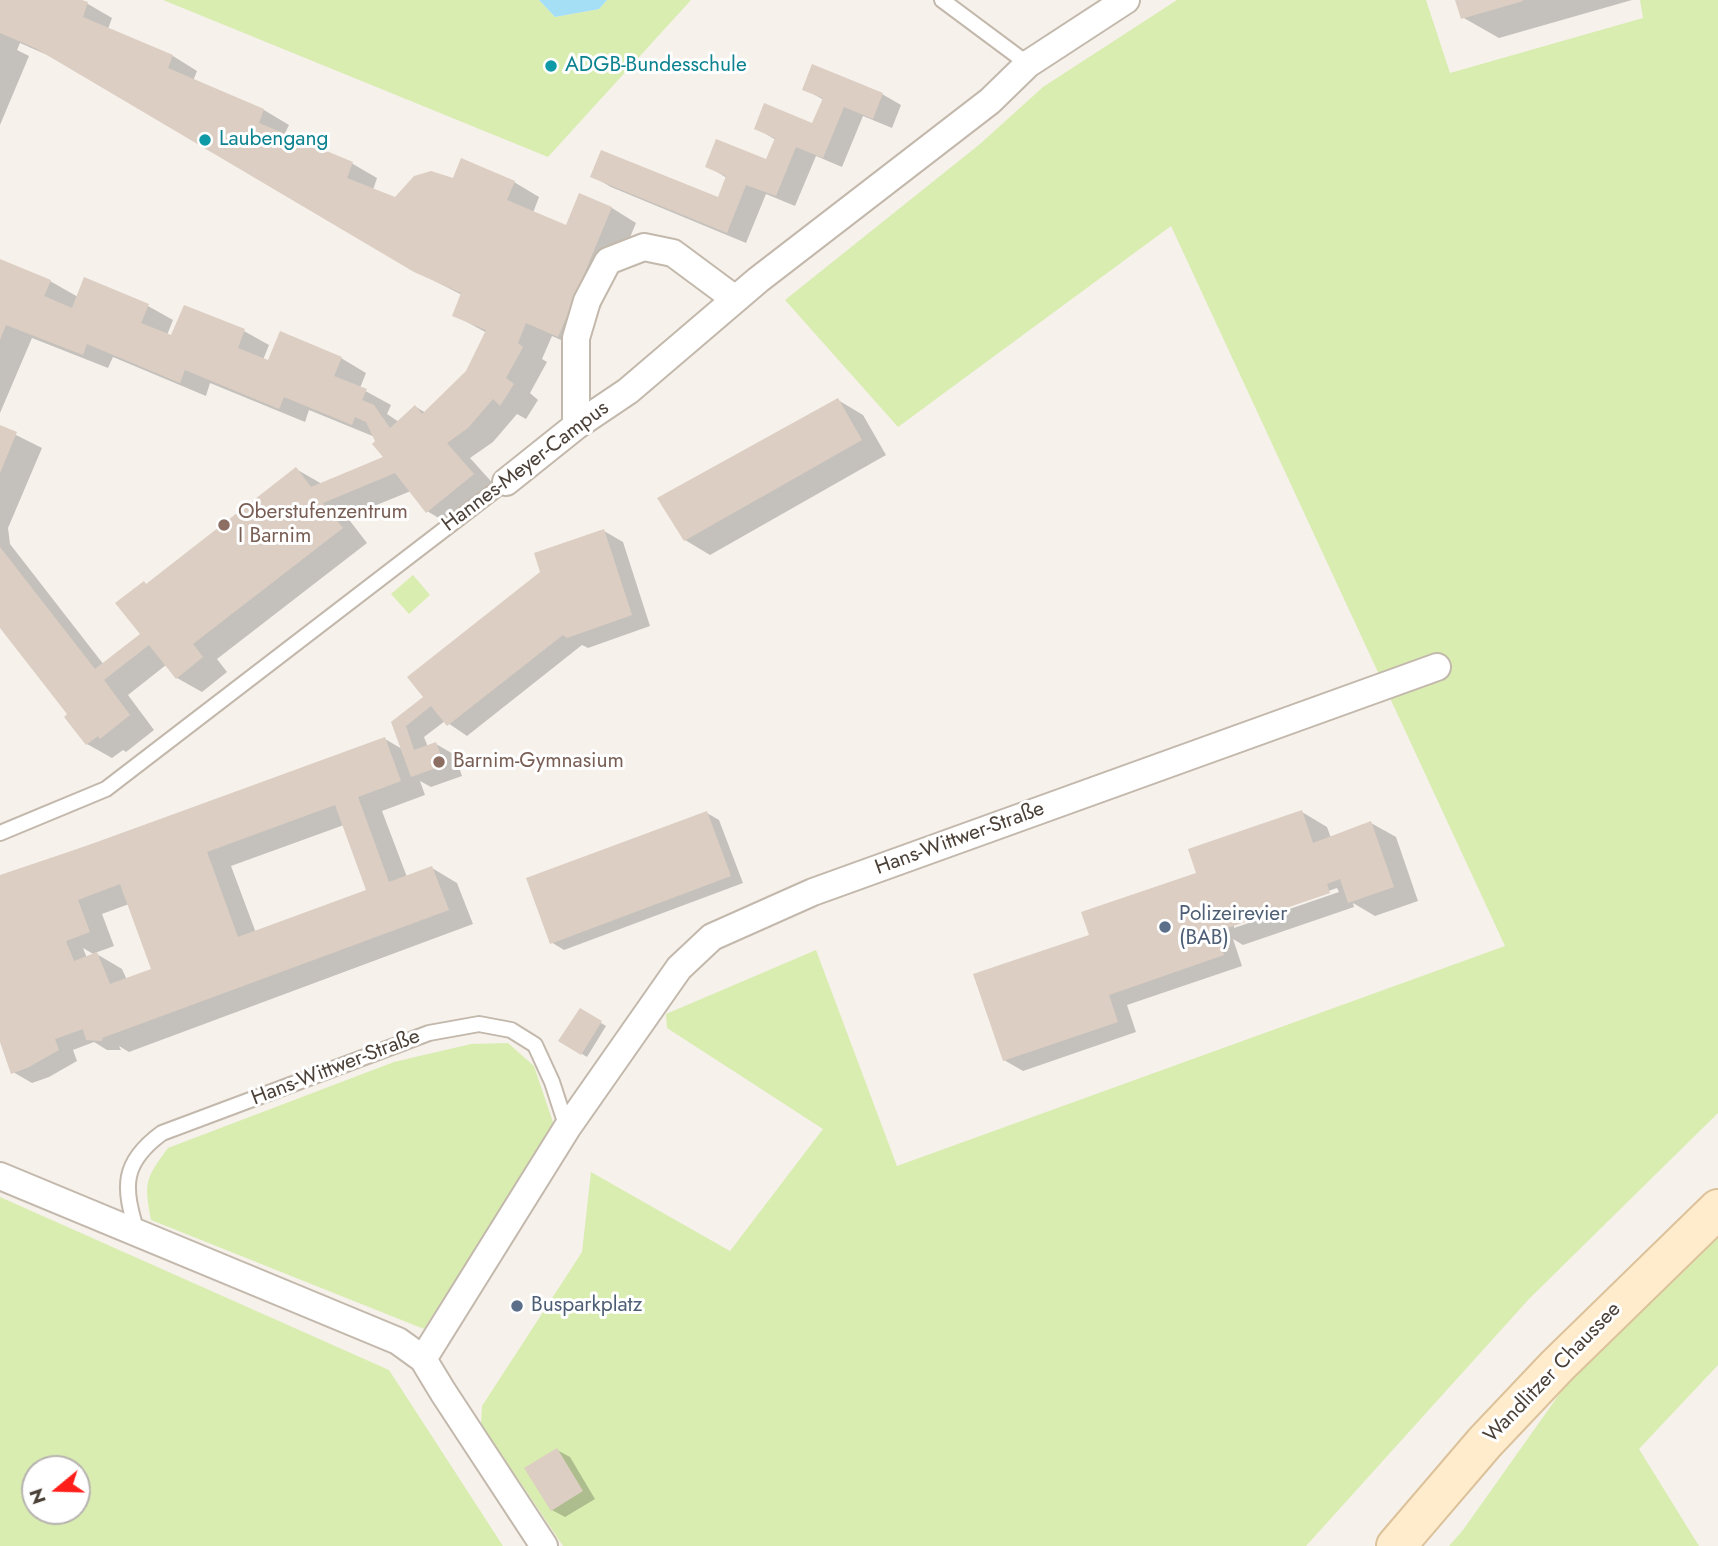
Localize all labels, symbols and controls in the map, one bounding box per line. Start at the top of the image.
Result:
place label: ADGB-Bundesschule [565,53,747,79]
marker: ADGB-Bundesschule [543,58,559,74]
place label: Laubengang [219,127,328,153]
marker: Laubengang [197,132,213,148]
street label: Hannes-Meyer-Campus [438,396,614,538]
place label: Oberstufenzentrum I Barnim [238,500,408,550]
marker: Oberstufenzentrum I Barnim [216,517,232,533]
place label: Barnim-Gymnasium [453,749,624,775]
marker: Barnim-Gymnasium [431,754,447,770]
street label: Hans-Wittwer-Straße [872,797,1048,881]
place label: Polizeirevier (BAB) [1179,902,1287,952]
marker: Polizeirevier (BAB) [1157,919,1173,935]
street label: Hans-Wittwer-Straße [248,1024,424,1112]
place label: Busparkplatz [531,1293,642,1319]
street label: Wandlitzer Chaussee [1479,1297,1627,1449]
marker: Busparkplatz [509,1298,525,1314]
north arrow [21,1455,91,1525]
text: N [22,1485,53,1508]

